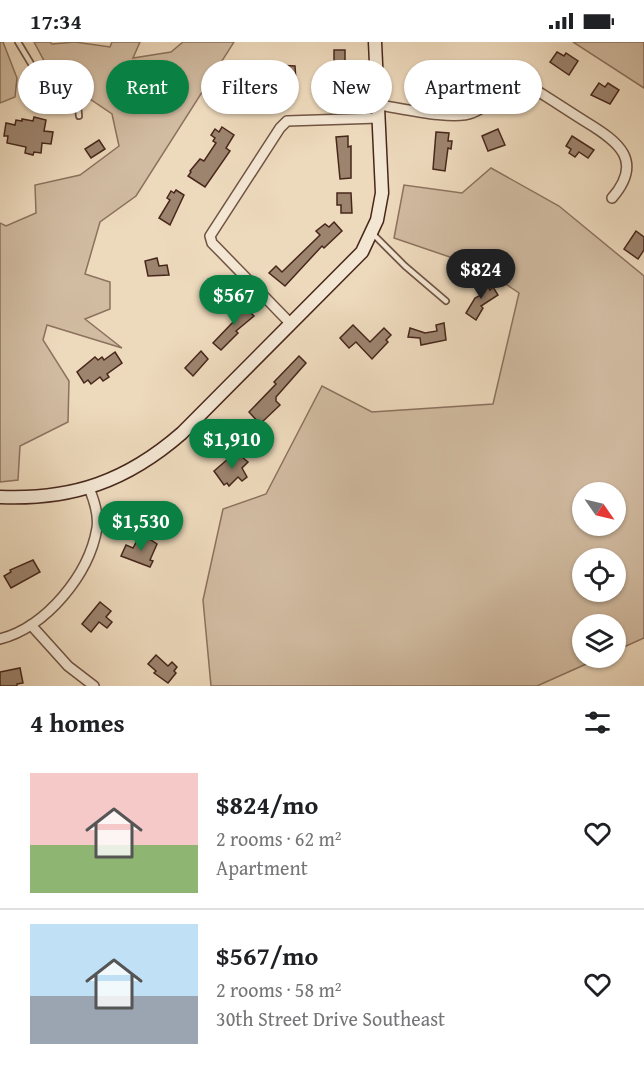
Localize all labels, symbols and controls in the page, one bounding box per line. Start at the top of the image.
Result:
text: 17:34 [30,5,82,37]
chip: Buy [18,60,94,114]
chip: Rent [106,60,189,114]
chip: Filters [201,60,299,114]
chip: New [311,60,392,114]
chip: Apartment [404,60,542,114]
pin: $824 [445,249,517,300]
text: $824 [460,254,502,283]
pin: $567 [198,275,270,326]
text: $567 [213,280,255,309]
pin: $1,910 [183,419,281,470]
text: $1,910 [203,424,261,453]
north arrow [572,482,626,536]
map controls [572,482,626,668]
pin: $1,530 [92,501,190,552]
text: $1,530 [112,506,170,535]
button: locate [572,548,626,602]
button: layers [572,614,626,668]
text: 4 homes [30,703,125,742]
icon: filters [581,706,614,739]
text: $824/mo [216,785,318,824]
icon: home [78,797,150,869]
icon: heart [581,817,614,850]
text: 2 rooms · 62 m² [216,824,342,853]
text: Apartment [216,853,308,882]
text: $567/mo [216,936,318,975]
icon: home [78,948,150,1020]
icon: heart [581,968,614,1001]
text: 2 rooms · 58 m² [216,975,342,1004]
text: 30th Street Drive Southeast [216,1004,445,1033]

